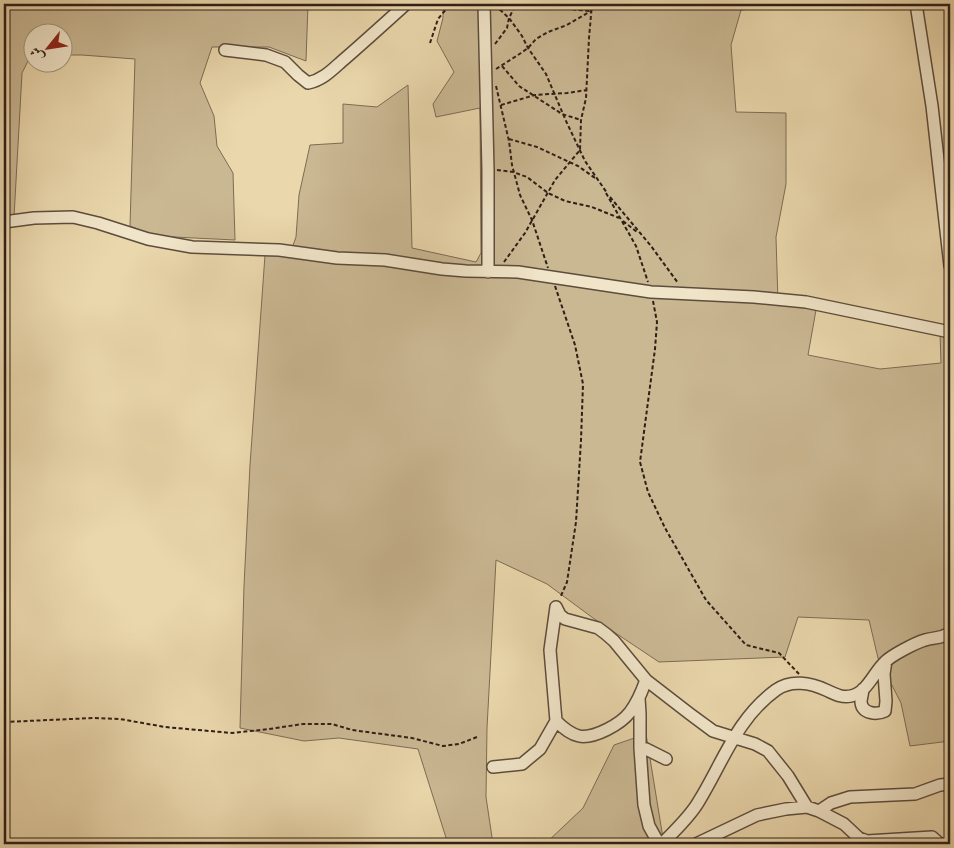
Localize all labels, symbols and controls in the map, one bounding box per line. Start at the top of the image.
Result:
north arrow [22,22,72,72]
text: ش [25,44,48,65]

